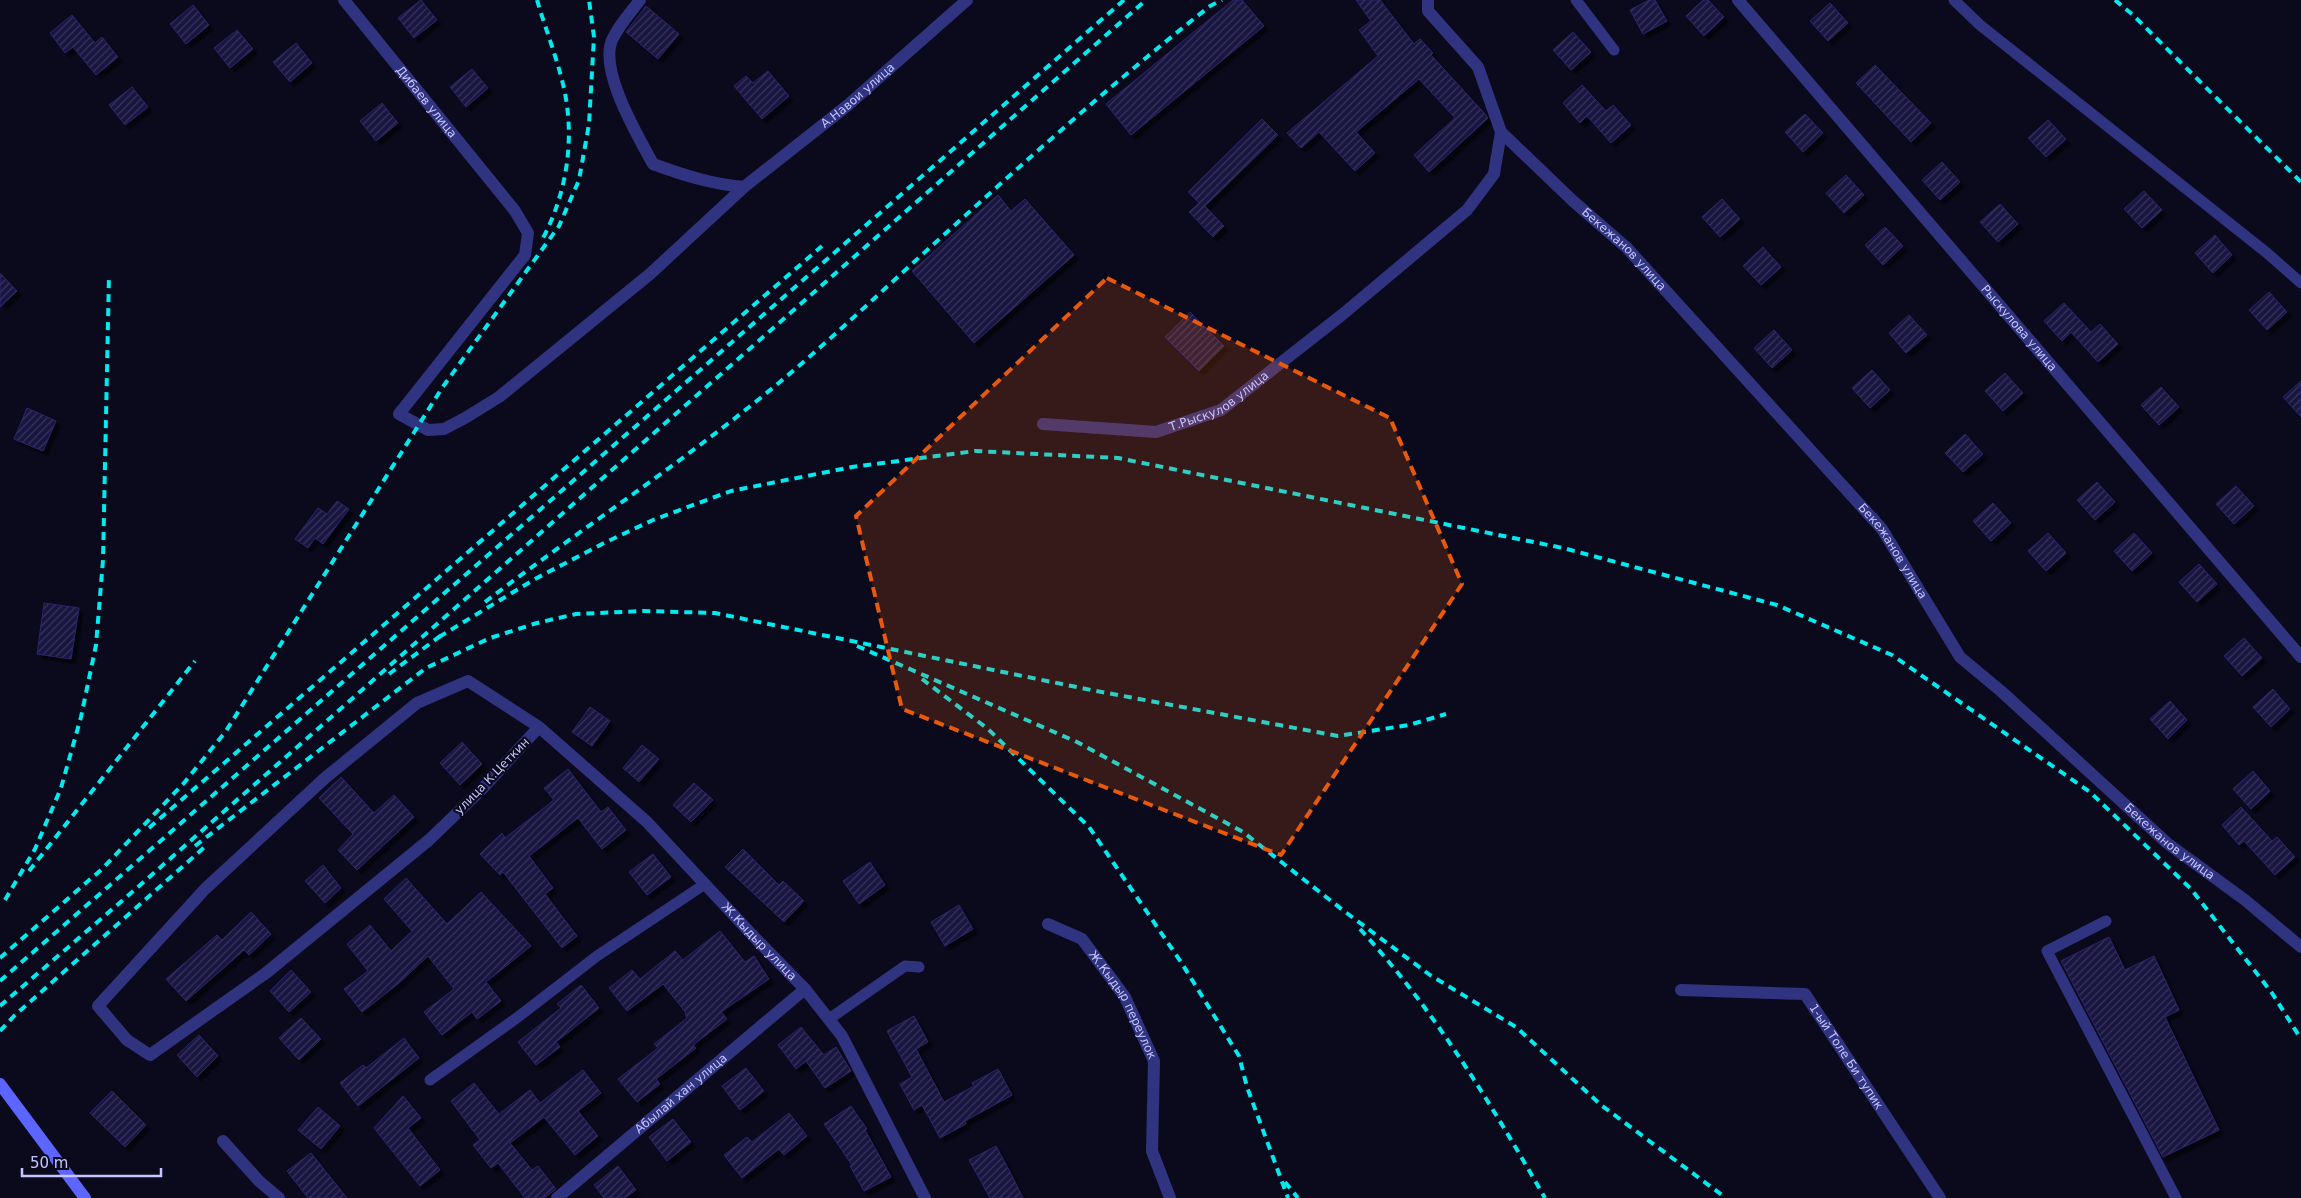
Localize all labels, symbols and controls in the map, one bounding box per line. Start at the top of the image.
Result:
street label: А.Навои улица [818,60,898,131]
street label: Дибаев улица [393,63,460,141]
street label: Бекежанов улица [1579,205,1669,293]
street label: Рыскулова улица [1978,282,2060,374]
street label: Т.Рыскулов улица [1166,368,1271,434]
street label: Бекежанов улица [1855,501,1930,601]
street label: улица К.Цеткин [452,735,532,817]
street label: Бекежанов улица [2121,800,2217,882]
street label: Ж.Кыдыр улица [719,900,800,983]
street label: Ж.Кыдыр переулок [1086,948,1159,1061]
street label: 1-ый Толе Би тупик [1806,1001,1886,1112]
street label: Абылай хан улица [632,1051,730,1136]
scale bar [22,1146,161,1178]
text: 50 m [30,1154,68,1172]

